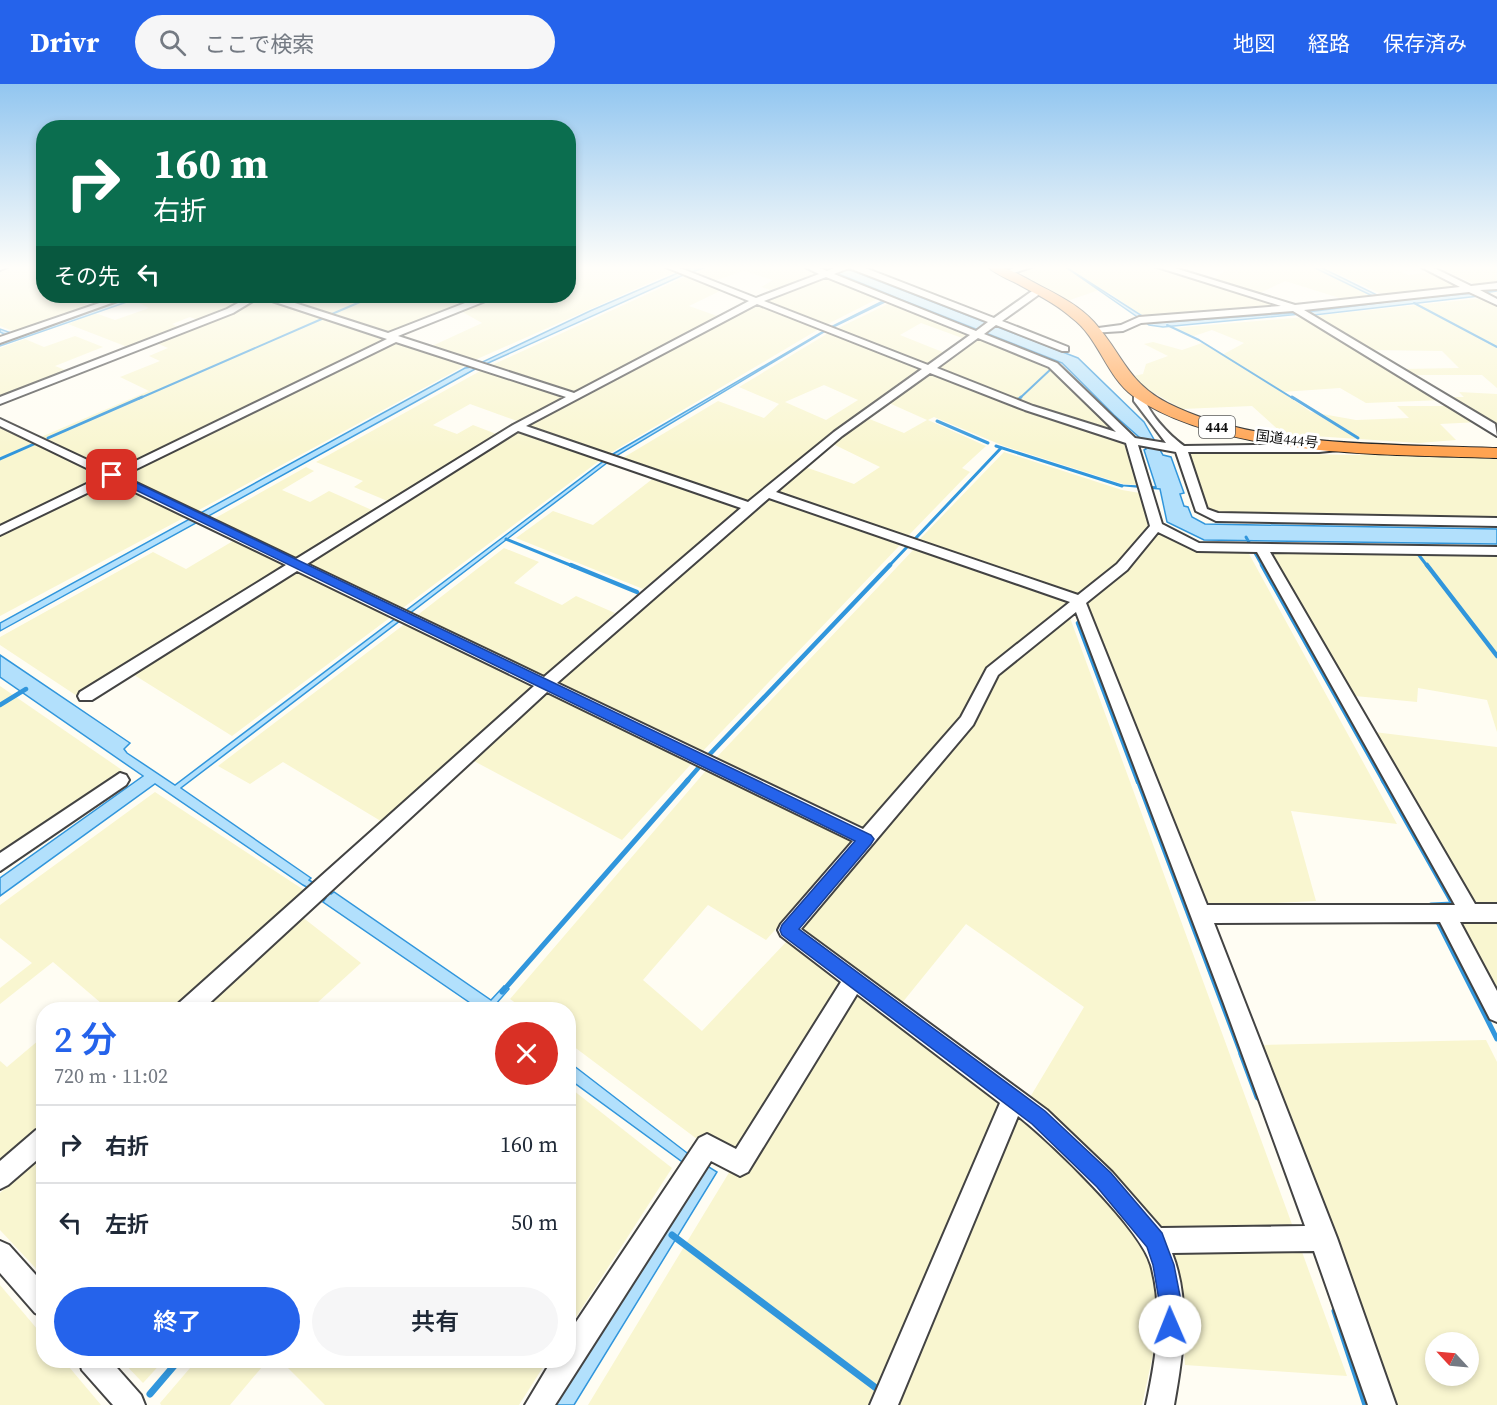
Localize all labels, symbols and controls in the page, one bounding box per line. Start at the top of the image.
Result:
search box [135,15,555,69]
text: Drivr [30,23,99,61]
icon: search [156,26,189,59]
text: ここで検索 [204,29,314,59]
text: 地図 [1233,29,1275,58]
text: 経路 [1308,29,1350,58]
text: 保存済み [1383,29,1467,58]
text: 160 m [153,134,268,192]
icon: right [54,144,132,222]
text: 右折 [153,192,207,229]
icon: left [132,258,165,291]
text: その先 [54,261,120,291]
road number: 444 [1199,416,1235,438]
street label: 国道444号 [1255,425,1319,453]
pin [86,449,137,500]
icon: arrive [95,458,128,491]
text: 2 分 [54,1015,117,1064]
button: close [495,1022,558,1085]
text: 720 m · 11:02 [54,1062,168,1090]
icon: right [54,1128,87,1161]
text: 160 m [500,1129,558,1159]
text: 右折 [105,1131,149,1161]
icon: left [54,1206,87,1239]
text: 50 m [511,1207,558,1237]
text: 左折 [105,1209,149,1239]
button: 終了 [54,1287,300,1356]
button: 共有 [312,1287,558,1356]
position arrow [1138,1294,1202,1358]
north arrow [1425,1332,1479,1386]
map controls [1425,1332,1479,1386]

